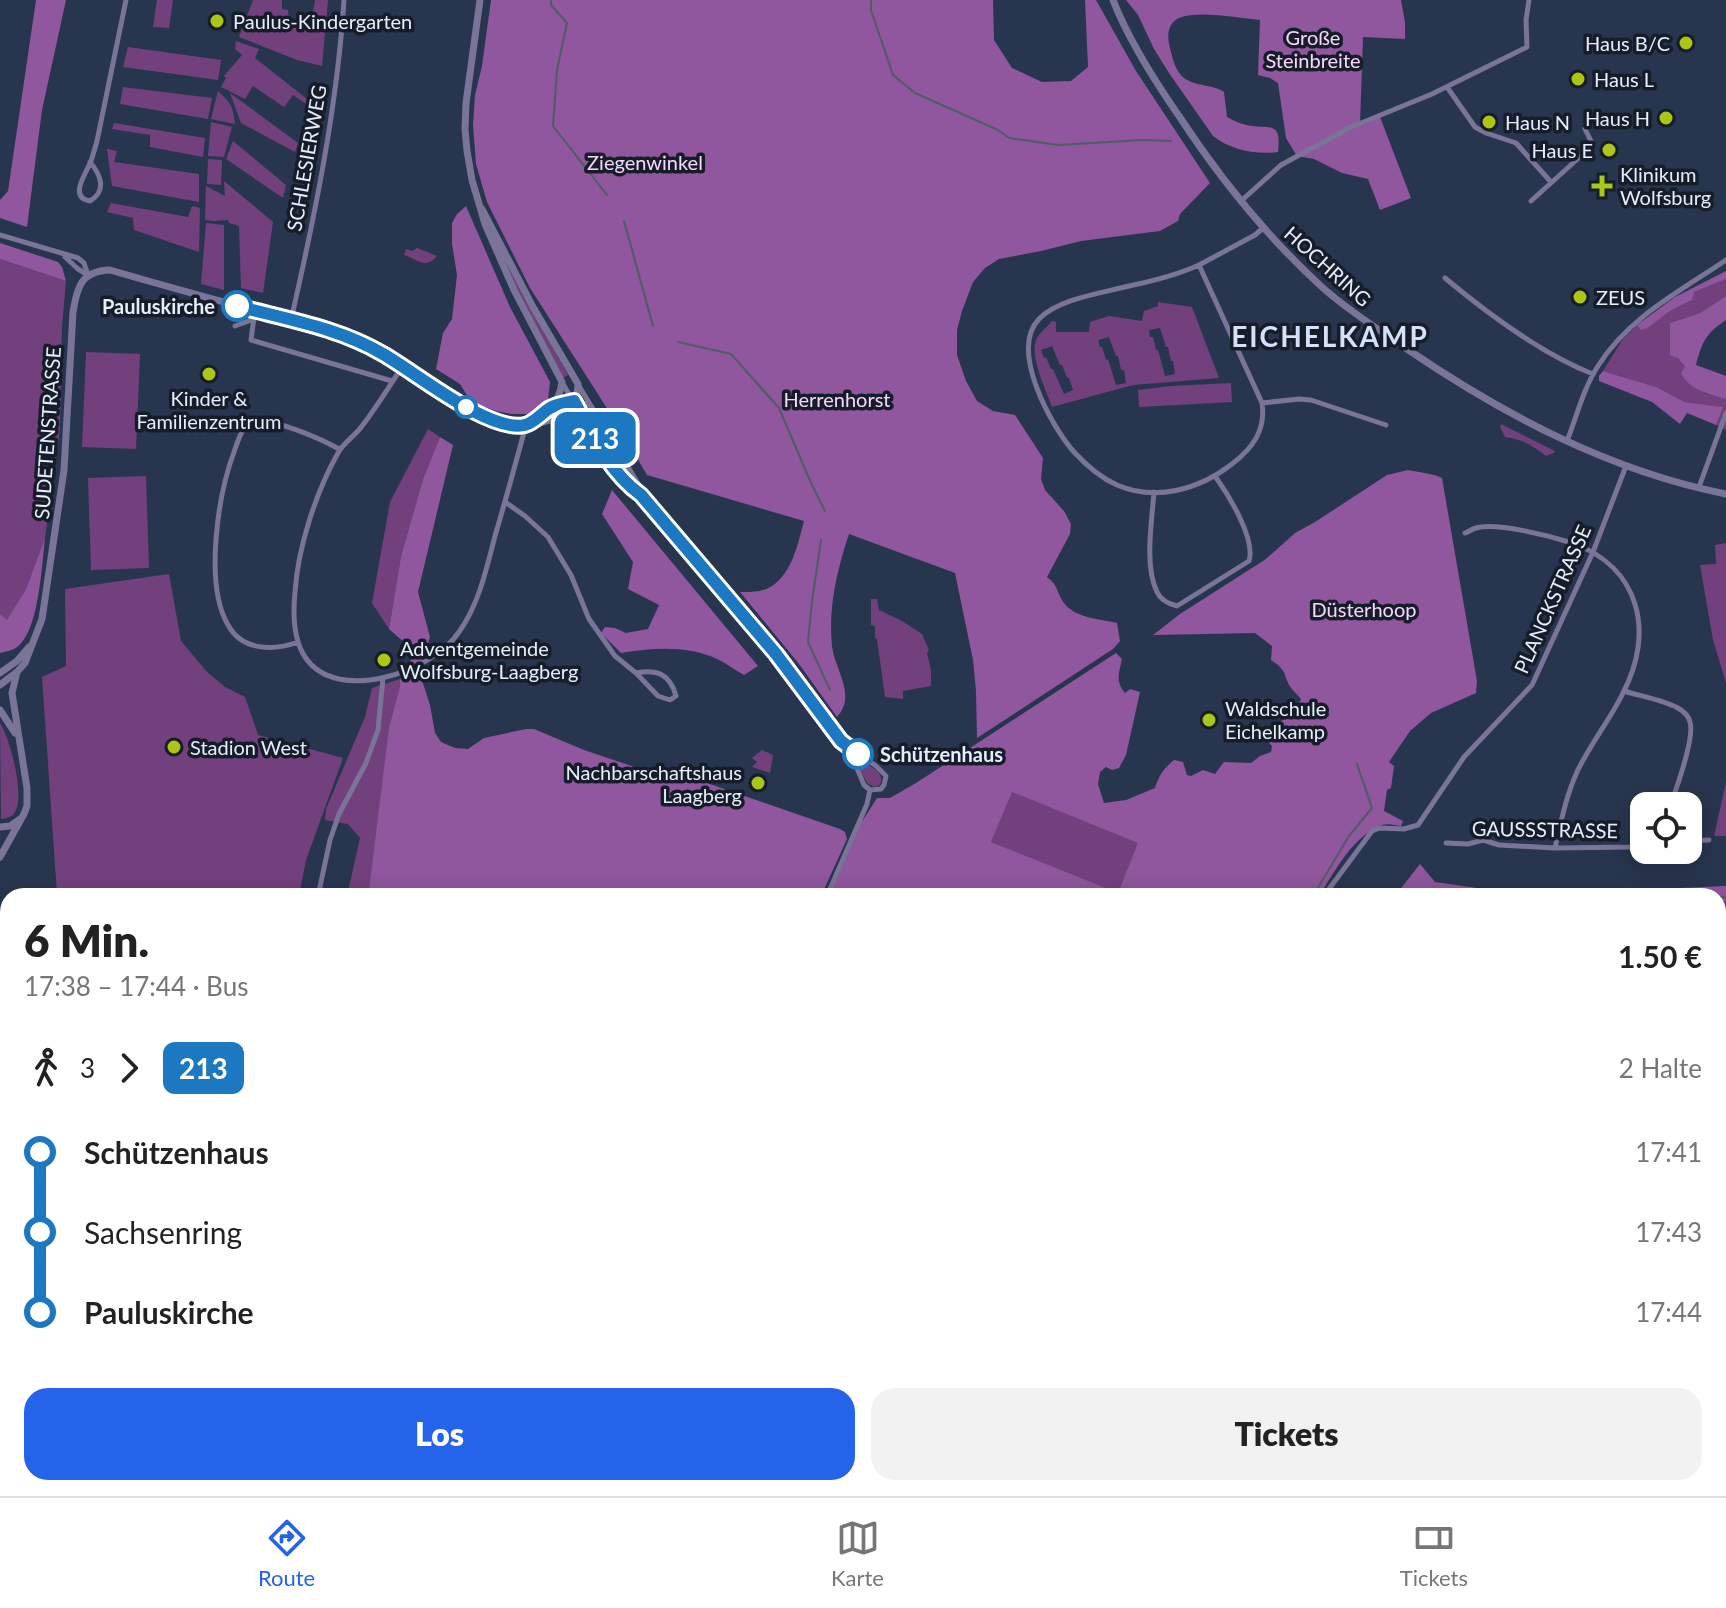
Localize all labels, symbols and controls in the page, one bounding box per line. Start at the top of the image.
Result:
place label: Paulus-Kindergarten [233,9,412,33]
marker: Paulus-Kindergarten [208,12,226,30]
park label: Große Steinbreite [1265,25,1361,72]
place label: Haus B/C [1585,31,1670,55]
marker: Haus B/C [1677,34,1695,52]
place label: Haus L [1594,67,1654,91]
marker: Haus L [1569,70,1587,88]
street label: SCHLESIERWEG [281,83,331,233]
place label: Haus H [1585,106,1650,130]
marker: Haus H [1657,109,1675,127]
place label: Haus N [1505,110,1570,134]
marker: Haus N [1480,113,1498,131]
place label: Haus E [1532,138,1593,162]
marker: Haus E [1600,141,1618,159]
park label: Ziegenwinkel [587,150,703,174]
place label: Klinikum Wolfsburg [1620,162,1711,209]
marker: Klinikum Wolfsburg [1591,175,1613,197]
street label: HOCHRING [1280,221,1376,311]
place label: ZEUS [1596,285,1645,309]
marker: ZEUS [1571,288,1589,306]
marker: Pauluskirche [222,291,252,321]
place label: Pauluskirche [102,294,215,318]
district label: EICHELKAMP [1231,319,1429,353]
street label: SUDETENSTRASSE [29,346,65,520]
marker: Kinder & Familienzentrum [200,365,218,383]
place label: Kinder & Familienzentrum [137,386,281,433]
park label: Herrenhorst [784,387,890,411]
unlabelled marker [455,396,477,418]
line badge: 213 [549,412,641,464]
text: 213 [571,421,619,455]
street label: PLANCKSTRASSE [1509,521,1595,677]
park label: Düsterhoop [1312,597,1416,621]
place label: Adventgemeinde Wolfsburg-Laagberg [400,636,578,683]
marker: Adventgemeinde Wolfsburg-Laagberg [375,651,393,669]
place label: Waldschule Eichelkamp [1225,696,1326,743]
marker: Waldschule Eichelkamp [1200,711,1218,729]
place label: Stadion West [190,735,307,759]
marker: Stadion West [165,738,183,756]
marker: Schützenhaus [843,739,873,769]
place label: Schützenhaus [880,742,1003,766]
place label: Nachbarschaftshaus Laagberg [566,760,742,807]
marker: Nachbarschaftshaus Laagberg [749,774,767,792]
map controls [1630,792,1702,864]
button: locate [1630,792,1702,864]
street label: GAUSSSTRASSE [1472,816,1618,842]
text: 6 Min. [24,914,149,966]
text: 1.50 € [1618,938,1702,974]
text: 17:38 – 17:44 · Bus [24,970,248,1002]
icon: walk [24,1046,68,1090]
icon: forward [107,1046,151,1090]
text: 213 [179,1051,228,1085]
text: 3 [80,1052,95,1084]
text: 2 Halte [1619,1052,1702,1084]
text: Schützenhaus [84,1134,269,1170]
text: 17:41 [1635,1136,1702,1168]
text: Sachsenring [84,1214,242,1250]
text: 17:43 [1635,1216,1702,1248]
text: Pauluskirche [84,1294,254,1330]
text: 17:44 [1635,1296,1702,1328]
button: Los [24,1388,855,1480]
button: Tickets [871,1388,1702,1480]
tab: Route [258,1516,315,1591]
tab: Karte [831,1516,884,1591]
tab: Tickets [1400,1516,1468,1591]

